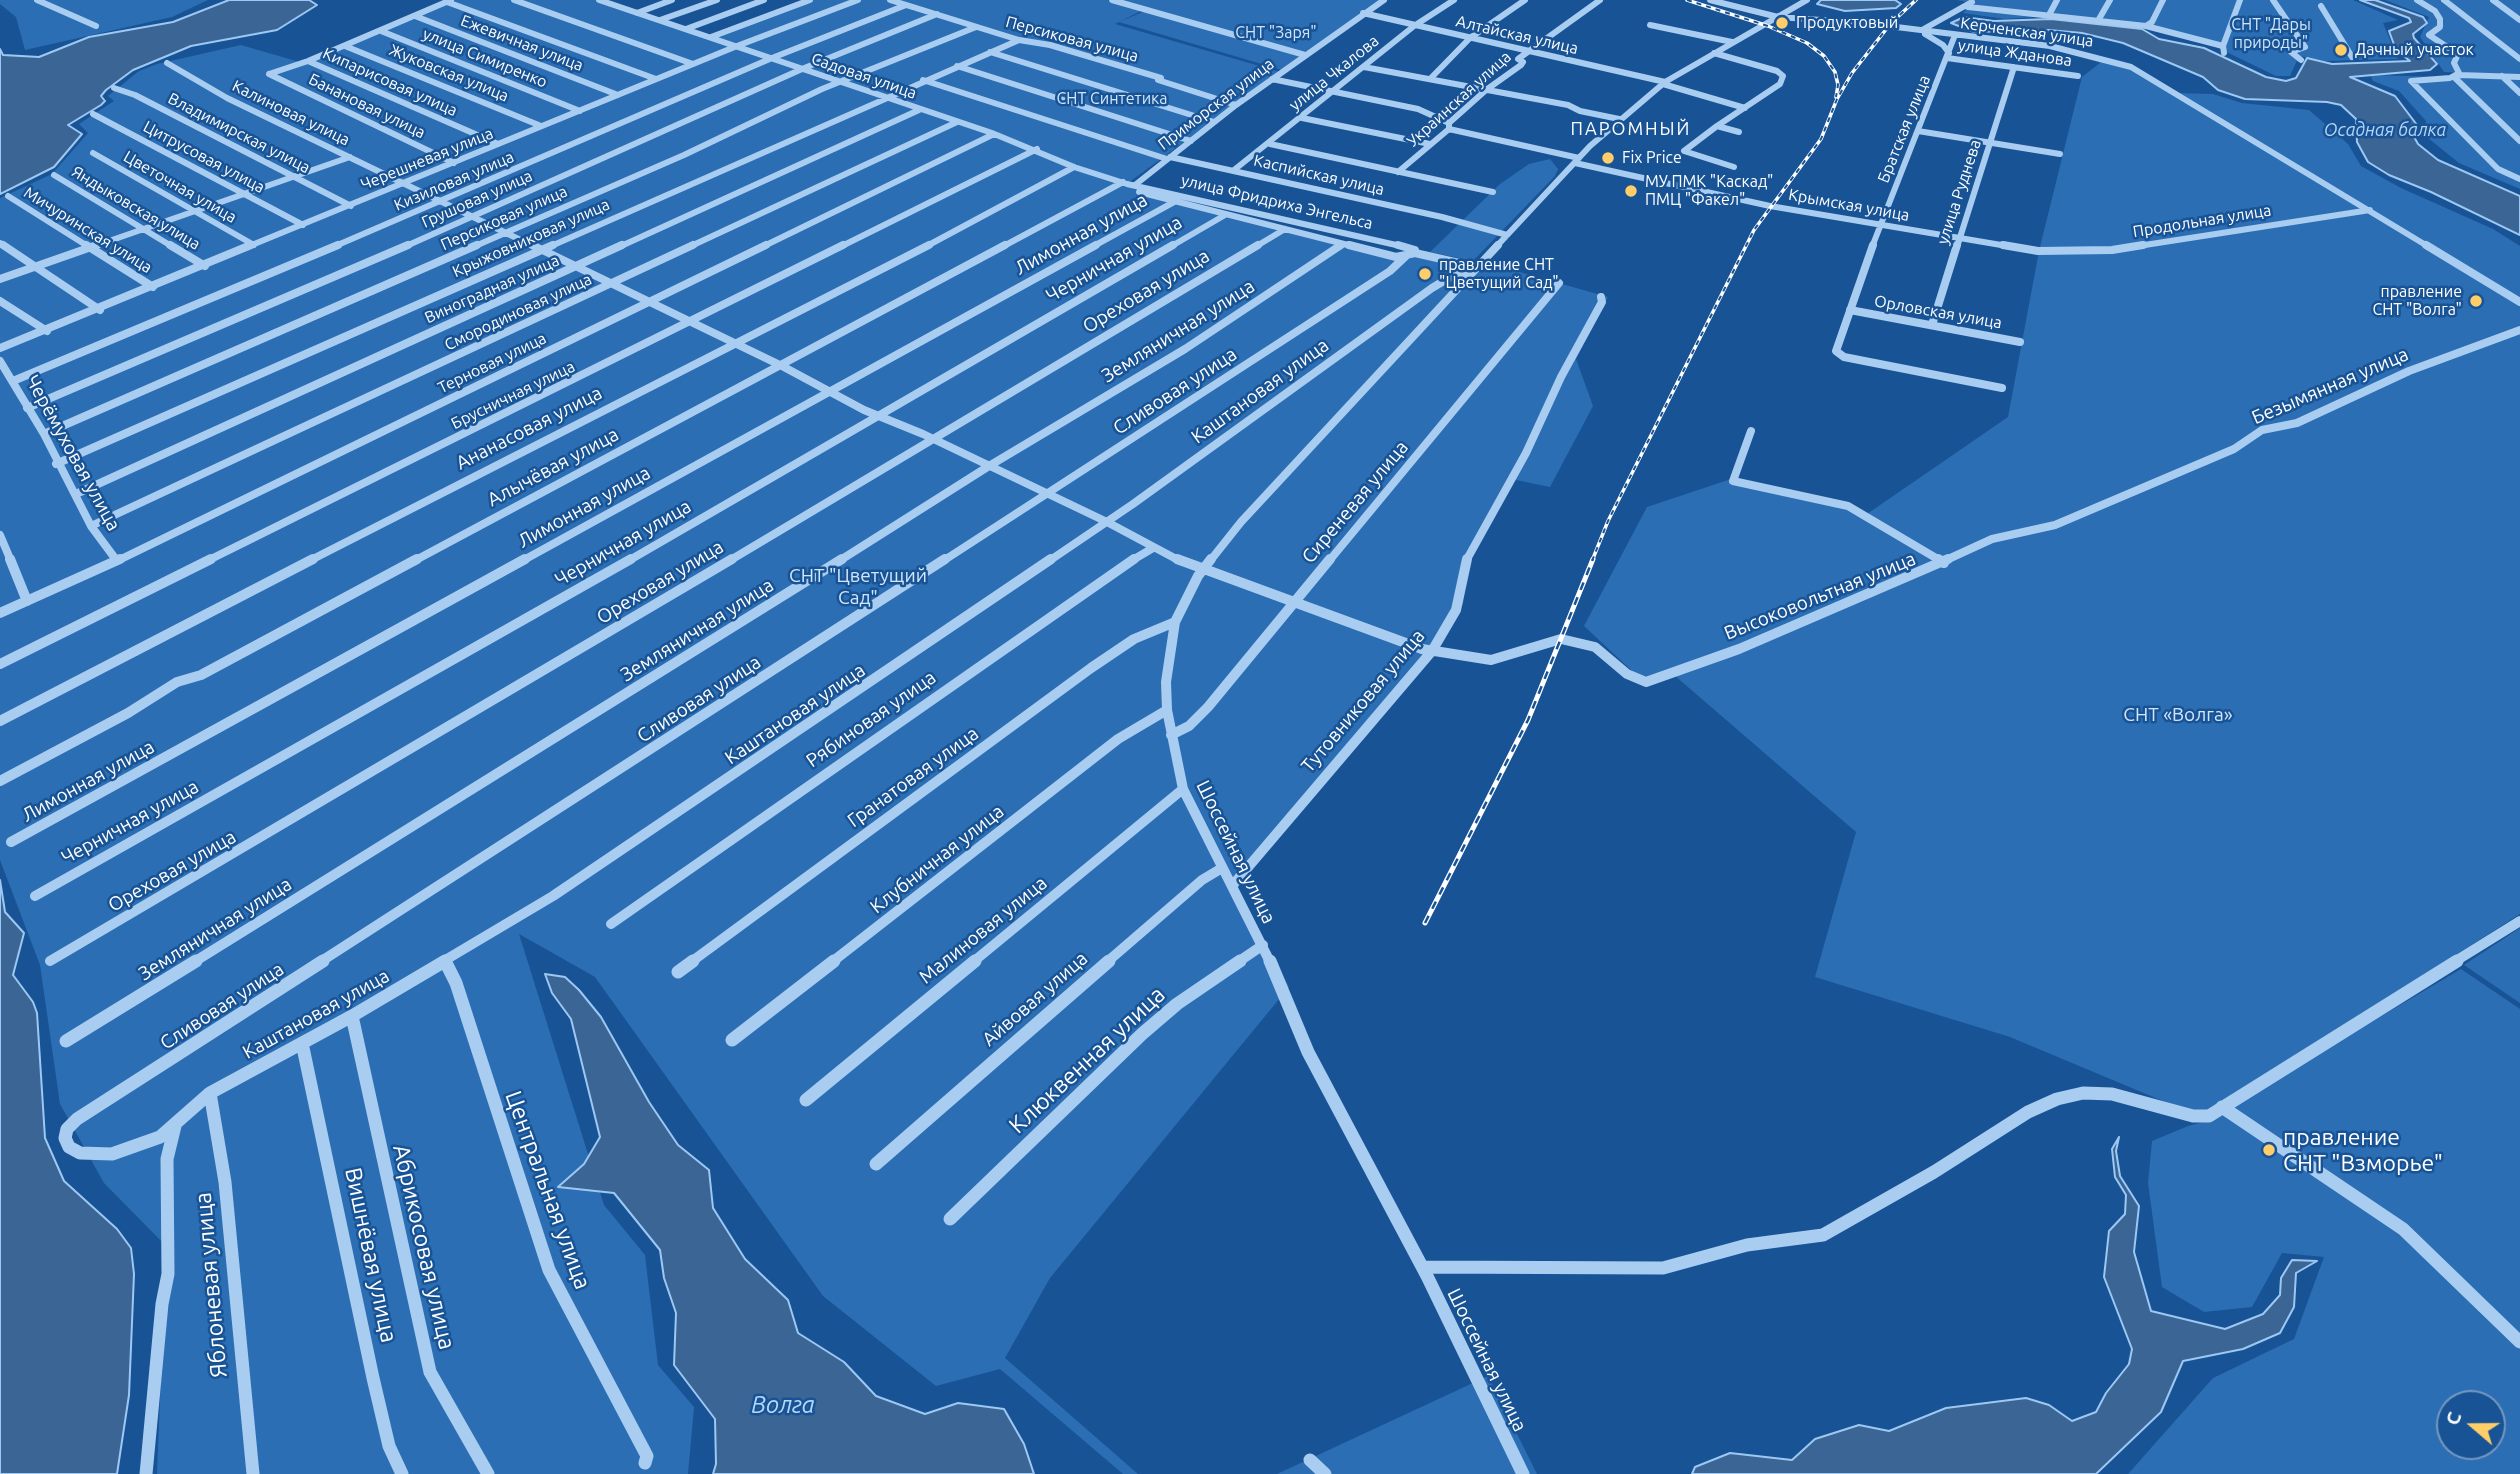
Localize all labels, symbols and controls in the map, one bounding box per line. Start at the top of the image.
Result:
street label: Ежевичная улица [458,11,586,75]
street label: Персиковая улица [1004,12,1140,66]
street label: Алтайская улица [1454,12,1580,58]
place label: Продуктовый [1796,13,1898,33]
street label: Керченская улица [1959,13,2095,51]
marker: Продуктовый [1774,15,1790,31]
park label: СНТ "Дары природы" [2231,15,2311,53]
park label: СНТ "Заря" [1235,23,1317,43]
street label: улица Симиренко [420,24,550,92]
street label: улица Чкалова [1285,31,1383,115]
street label: улица Жданова [1957,35,2073,71]
street label: Жуковская улица [386,40,512,106]
place label: Дачный участок [2355,40,2474,60]
marker: Дачный участок [2333,42,2349,58]
street label: Кипарисовая улица [320,44,460,120]
street label: Украинская улица [1403,47,1515,151]
street label: Садовая улица [809,49,919,103]
street label: Приморская улица [1154,54,1278,154]
street label: Банановая улица [306,69,428,143]
street label: Братская улица [1874,72,1934,186]
street label: Калиновая улица [229,76,353,150]
street label: Владимирская улица [165,89,313,177]
park label: СНТ Синтетика [1056,89,1168,109]
street label: Цитрусовая улица [140,117,268,197]
district label: ПАРОМНЫЙ [1572,118,1690,140]
water label: Осадная балка [2324,119,2446,141]
street label: Черешневая улица [358,124,496,194]
street label: улица Руднева [1933,137,1985,247]
street label: Цветочная улица [120,147,240,227]
street label: Кизиловая улица [391,147,517,215]
place label: Fix Price [1622,148,1682,168]
marker: Fix Price [1600,150,1616,166]
street label: Каспийская улица [1252,151,1386,199]
street label: Яндыковская улица [68,162,204,254]
street label: Грушовая улица [419,166,535,232]
street label: улица Фридриха Энгельса [1179,171,1375,233]
place label: МУ ПМК "Каскад" ПМЦ "Факел" [1645,172,1773,210]
street label: Персиковая улица [438,181,570,255]
street label: Мичуринская улица [20,183,156,277]
marker: МУ ПМК "Каскад" ПМЦ "Факел" [1623,183,1639,199]
street label: Крымская улица [1787,185,1911,225]
street label: Лимонная улица [1011,188,1151,280]
street label: Крыжовниковая улица [449,195,613,281]
street label: Продольная улица [2131,201,2273,241]
street label: Черничная улица [1042,211,1186,307]
street label: Ореховая улица [1079,244,1213,338]
street label: Виноградная улица [422,251,562,327]
place label: правление СНТ "Цветущий Сад" [1439,255,1559,293]
marker: правление СНТ "Цветущий Сад" [1417,266,1433,282]
street label: Смородиновая улица [441,269,595,355]
street label: Земляничная улица [1097,275,1259,387]
place label: правление СНТ "Волга" [2372,282,2462,320]
street label: Орловская улица [1873,291,2003,333]
marker: правление СНТ "Волга" [2468,293,2484,309]
street label: Терновая улица [435,328,549,398]
street label: Каштановая улица [1187,334,1333,448]
street label: Сливовая улица [1109,343,1241,439]
street label: Безымянная улица [2248,343,2412,429]
street label: Брусничная улица [448,357,578,433]
street label: Черёмуховая улица [21,371,125,535]
street label: Ананасовая улица [452,381,606,475]
street label: Алычёвая улица [483,423,623,511]
street label: Сиреневая улица [1297,436,1413,568]
street label: Лимонная улица [514,461,654,553]
street label: Черничная улица [551,495,695,591]
street label: Ореховая улица [593,535,727,629]
street label: Высоковольтная улица [1721,547,1919,645]
park label: СНТ "Цветущий Сад" [789,565,927,609]
street label: Земляничная улица [616,574,778,686]
street label: Тутовниковая улица [1297,625,1429,777]
street label: Сливовая улица [633,651,765,747]
street label: Каштановая улица [721,659,869,769]
street label: Рябиновая улица [802,666,940,772]
park label: СНТ «Волга» [2123,704,2233,726]
street label: Гранатовая улица [843,722,983,832]
street label: Лимонная улица [18,735,158,827]
street label: Черничная улица [58,775,202,869]
street label: Шоссейная улица [1191,777,1281,927]
street label: Клубничная улица [866,800,1008,918]
street label: Ореховая улица [104,825,240,917]
street label: Малиновая улица [915,872,1051,988]
street label: Земляничная улица [134,873,296,985]
street label: Айвовая улица [978,947,1092,1051]
street label: Сливовая улица [156,958,288,1054]
street label: Каштановая улица [239,964,393,1064]
street label: Клюквенная улица [1003,981,1171,1139]
street label: Центральная улица [499,1087,597,1293]
place label: правление СНТ "Взморье" [2283,1123,2443,1177]
street label: Абрикосовая улица [387,1142,461,1352]
marker: правление СНТ "Взморье" [2261,1142,2277,1158]
street label: Вишнёвая улица [339,1165,403,1345]
street label: Яблоневая улица [189,1191,233,1379]
street label: Шоссейная улица [1442,1285,1532,1435]
north arrow [2436,1390,2506,1460]
water label: Волга [751,1391,815,1419]
text: С [2441,1409,2466,1428]

